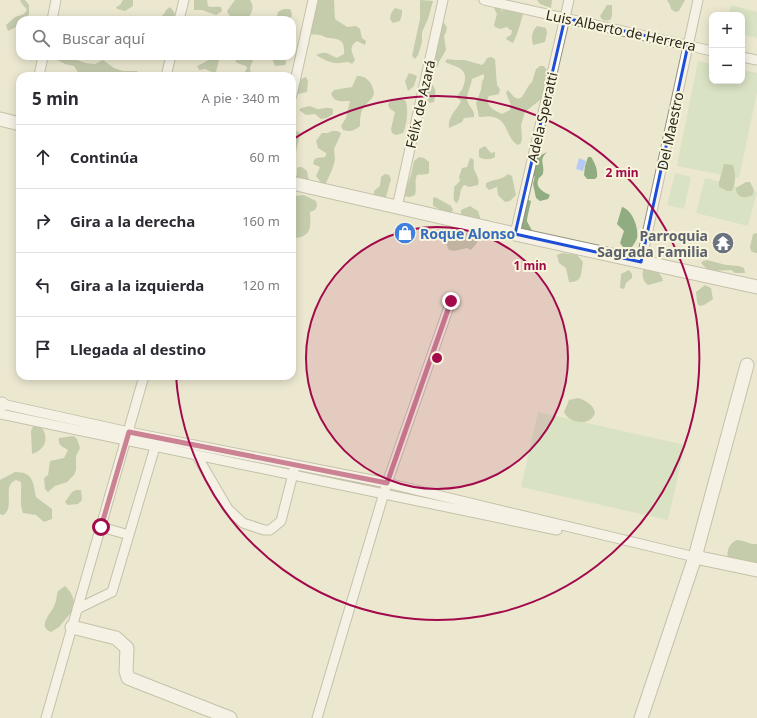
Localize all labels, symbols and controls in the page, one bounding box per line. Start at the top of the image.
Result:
street label: Luis Alberto de Herrera [544,5,698,55]
map controls [709,12,745,84]
button: + [709,12,745,48]
search box [16,16,296,60]
icon: search [30,27,52,49]
text: Buscar aquí [62,28,145,48]
button: − [709,48,745,84]
street label: Félix de Azará [401,58,439,150]
street label: Adela Speratti [522,70,562,164]
text: 5 min [32,87,79,110]
text: A pie · 340 m [202,89,280,107]
street label: Del Maestro [652,90,688,172]
icon: ahead [32,146,54,168]
text: Continúa [70,147,138,167]
text: 60 m [250,148,280,166]
text: 2 min [605,164,639,181]
icon: right [32,210,54,232]
text: Gira a la derecha [70,211,195,231]
text: 160 m [242,212,280,230]
shop icon: Roque Alonso [392,220,418,246]
place label: Roque Alonso [420,224,516,243]
place label: Parroquia Sagrada Familia [597,226,708,261]
temple icon: Parroquia Sagrada Familia [710,230,736,256]
text: 1 min [513,257,547,274]
icon: left [32,274,54,296]
text: Gira a la izquierda [70,275,204,295]
text: 120 m [242,276,280,294]
route end [442,292,460,310]
icon: arrive [32,338,54,360]
text: Llegada al destino [70,339,206,359]
centre of rings [430,351,444,365]
route start [92,518,110,536]

